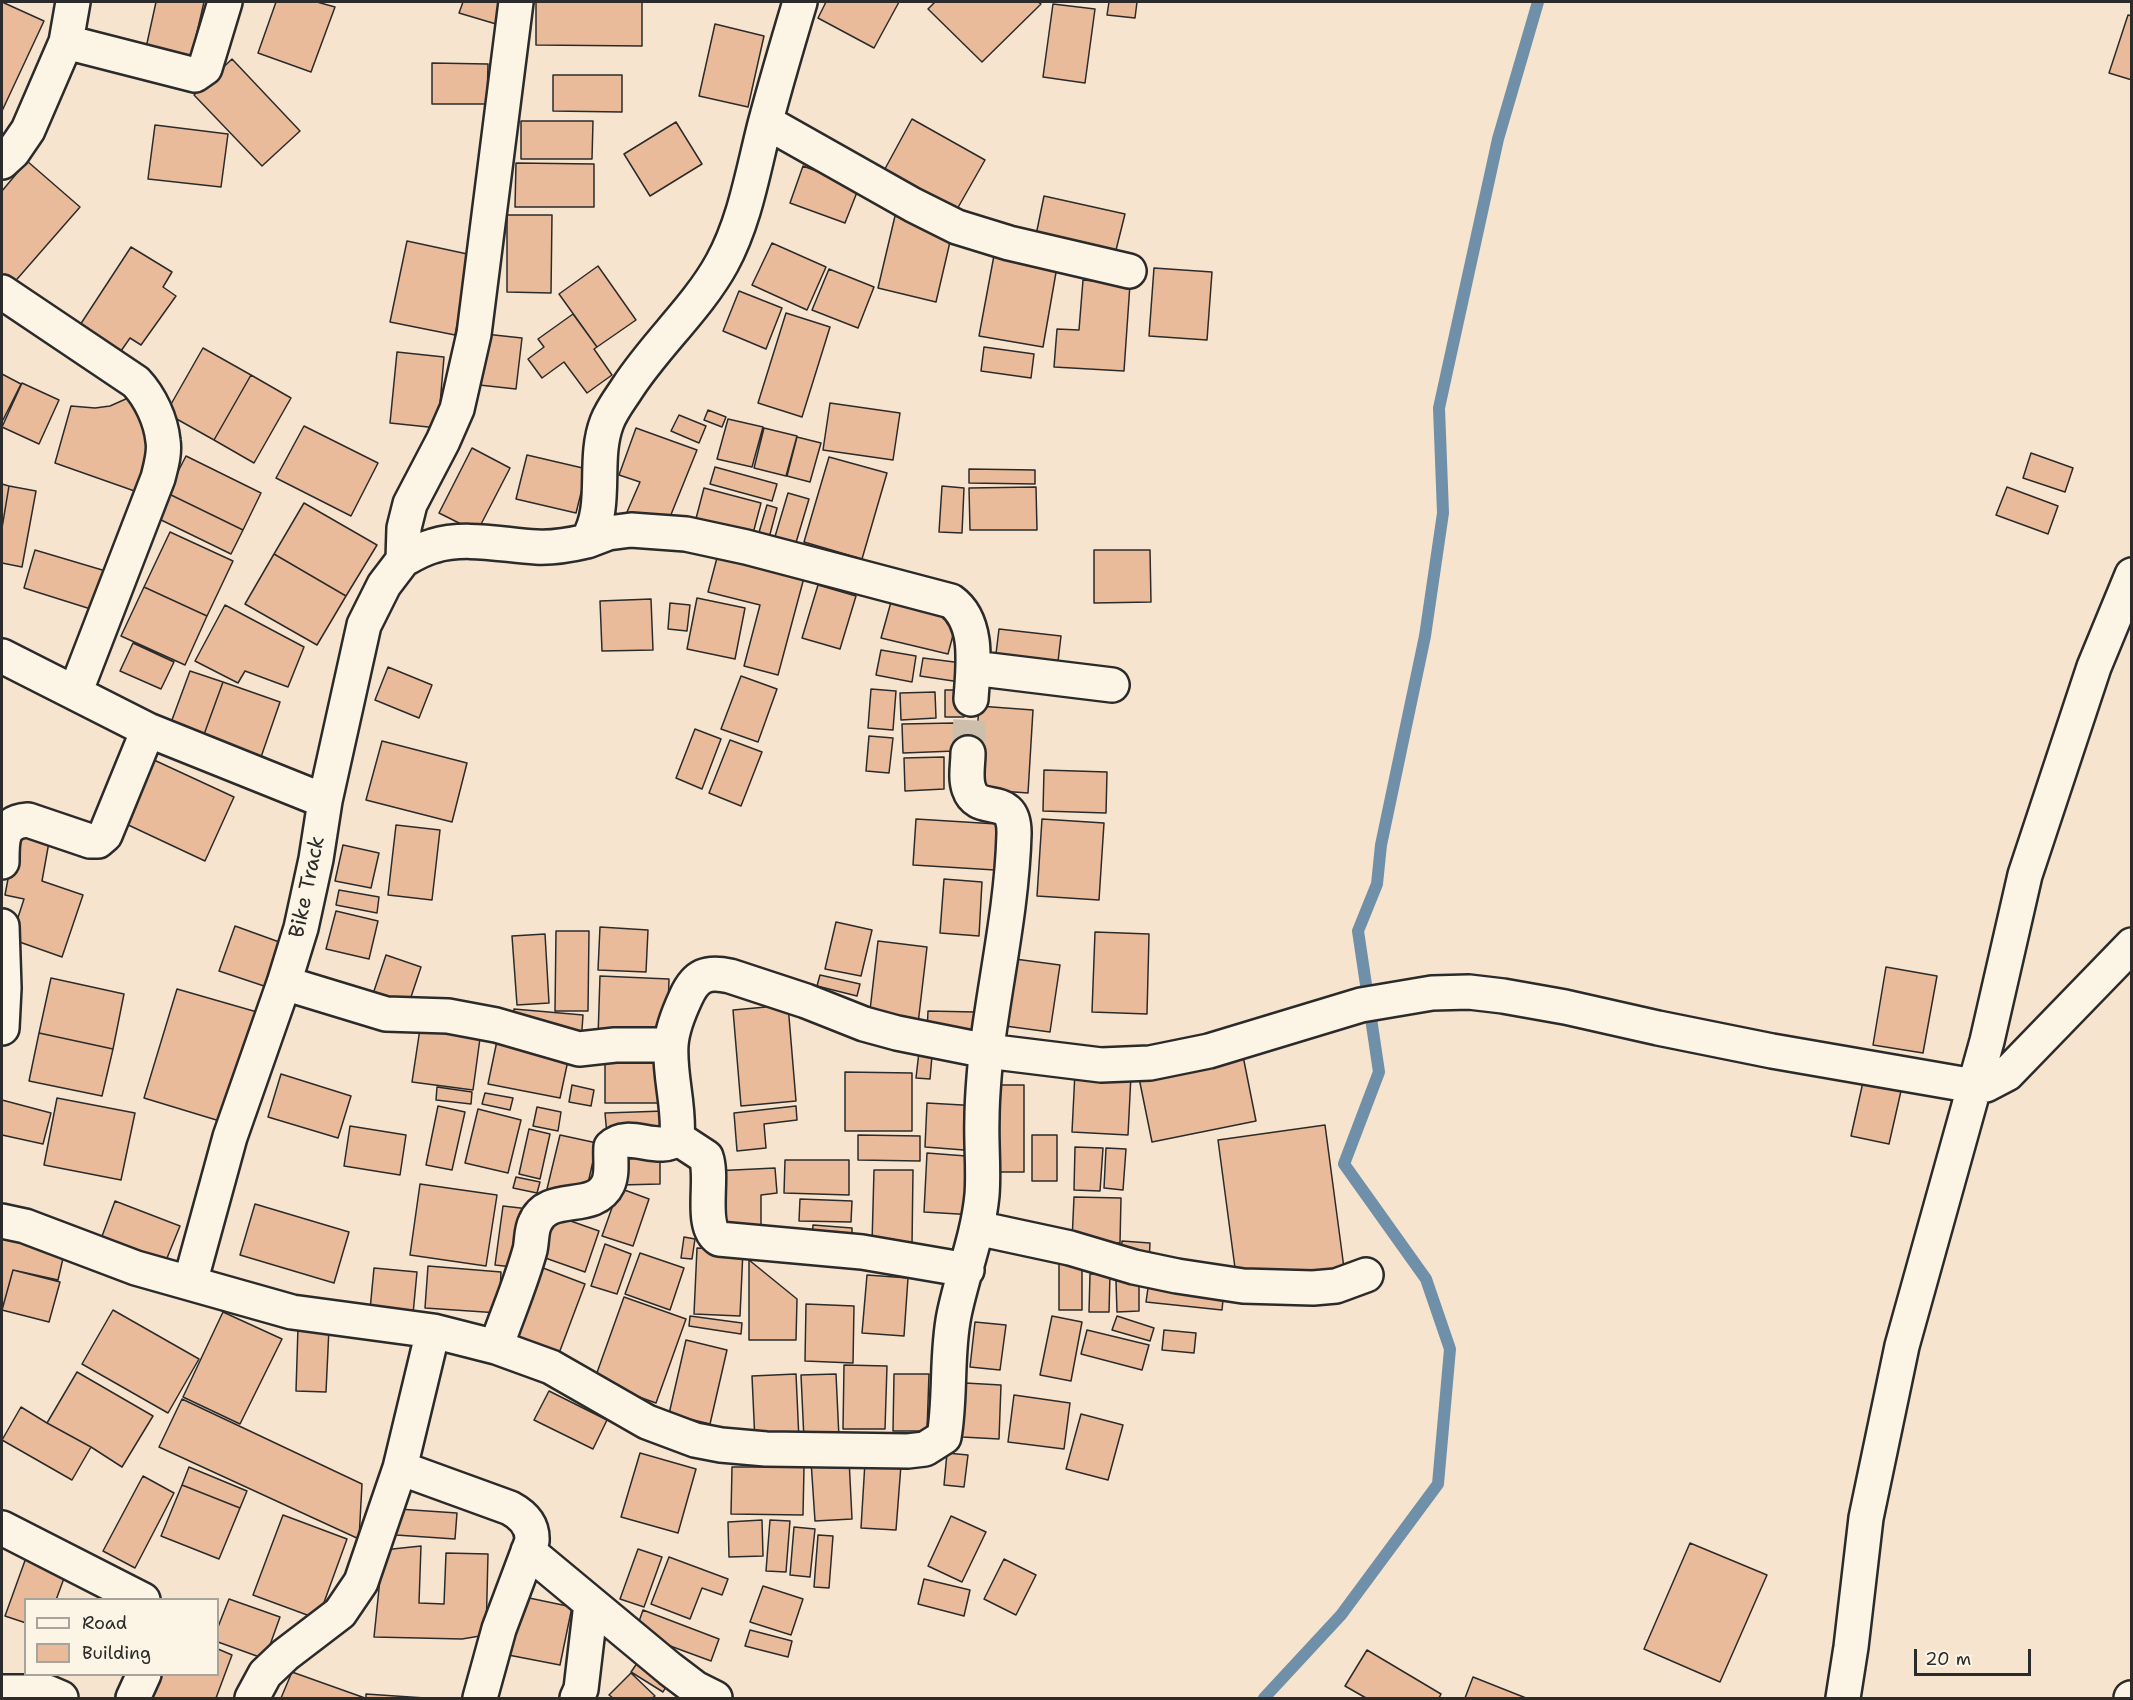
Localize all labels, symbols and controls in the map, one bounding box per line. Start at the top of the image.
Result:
street label: Bike Track [285,834,331,940]
legend [24,1598,219,1676]
text: Road [82,1611,127,1635]
scale bar [1917,1637,2034,1675]
text: Building [82,1641,151,1665]
text: 20 m [1925,1647,1971,1671]

